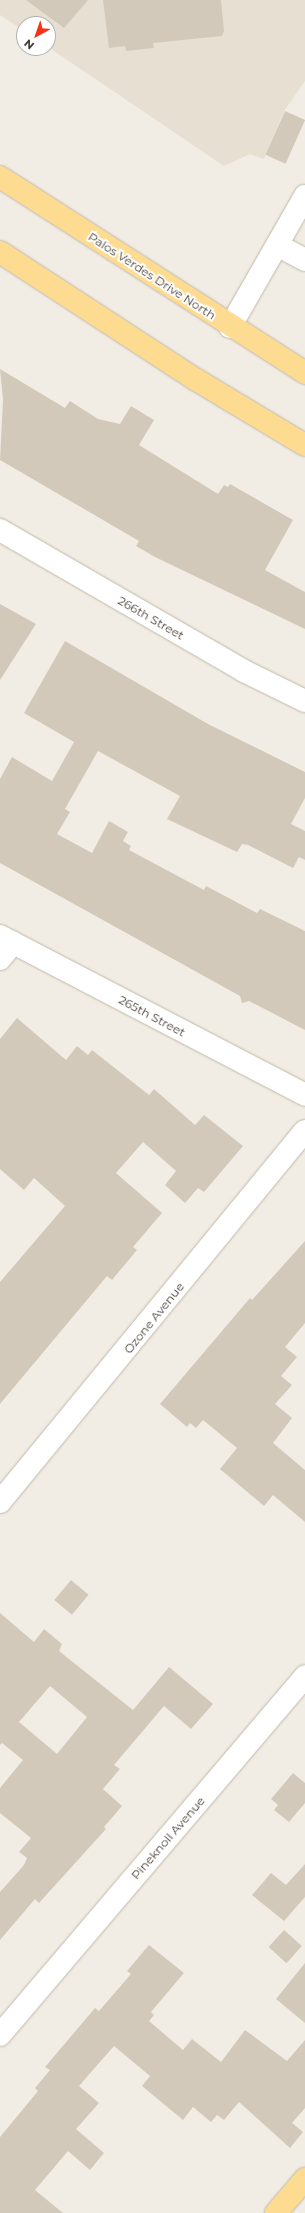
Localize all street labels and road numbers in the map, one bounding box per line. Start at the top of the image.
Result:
street label: Palos Verdes Drive North [86,229,218,323]
street label: 266th Street [115,593,187,643]
street label: 265th Street [116,992,188,1040]
street label: Ozone Avenue [121,1280,187,1356]
street label: Pineknoll Avenue [128,1794,208,1882]

